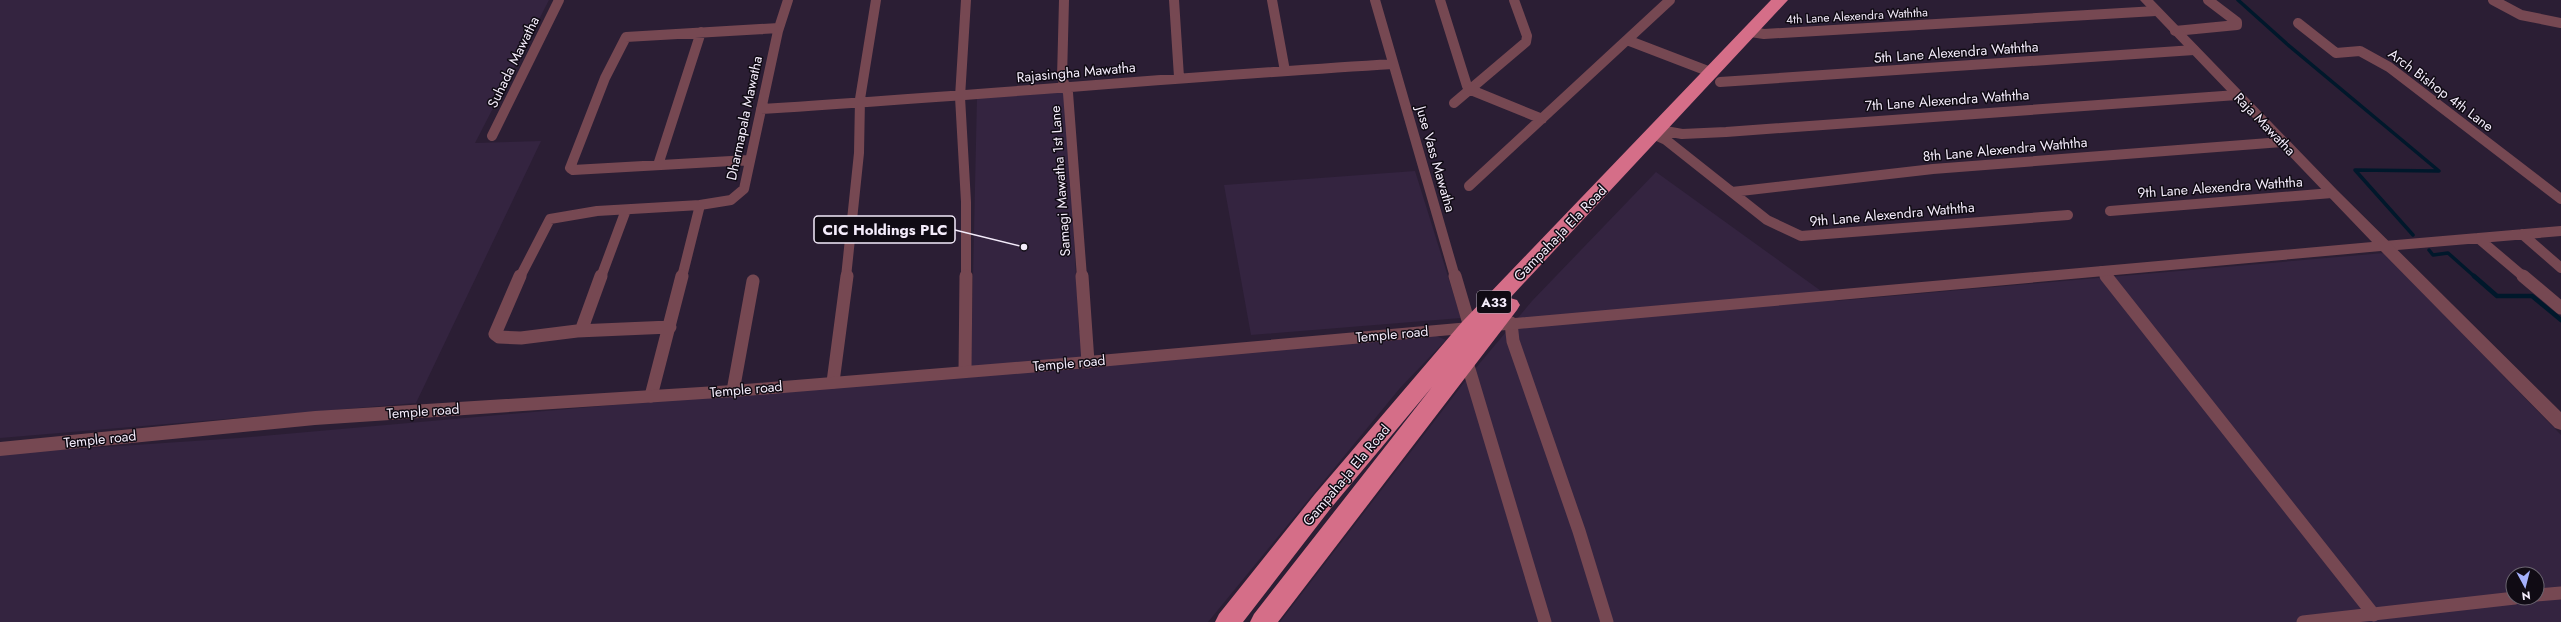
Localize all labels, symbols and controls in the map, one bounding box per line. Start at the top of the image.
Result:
street label: 4th Lane Alexendra Waththa [1786,3,1929,29]
street label: Suhada Mawatha [482,13,544,111]
street label: 5th Lane Alexendra Waththa [1873,36,2039,68]
street label: Arch Bishop 4th Lane [2384,44,2498,136]
street label: Dharmapala Mawatha [721,54,767,182]
street label: Rajasingha Mawatha [1016,57,1136,87]
street label: 7th Lane Alexendra Waththa [1864,84,2030,116]
street label: Raja Mawatha [2230,88,2300,160]
street label: Juse Vass Mawatha [1411,102,1461,214]
street label: Samagi Mawatha 1st Lane [1045,105,1075,257]
street label: 8th Lane Alexendra Waththa [1922,132,2088,166]
street label: 9th Lane Alexendra Waththa [2137,171,2303,203]
street label: Gampaha-Ja Ela Road [1509,181,1611,285]
street label: 9th Lane Alexendra Waththa [1809,197,1975,231]
callout: CIC Holdings PLC [814,216,955,243]
text: CIC Holdings PLC [823,219,947,241]
road number: A33 [1477,291,1511,313]
street label: Temple road [1355,321,1429,347]
street label: Temple road [1032,350,1106,376]
street label: Temple road [709,376,783,402]
street label: Temple road [386,398,460,424]
street label: Gampaha-Ja Ela Road [1298,420,1394,530]
street label: Temple road [63,425,137,453]
north arrow [2505,566,2545,606]
text: N [2521,587,2532,604]

